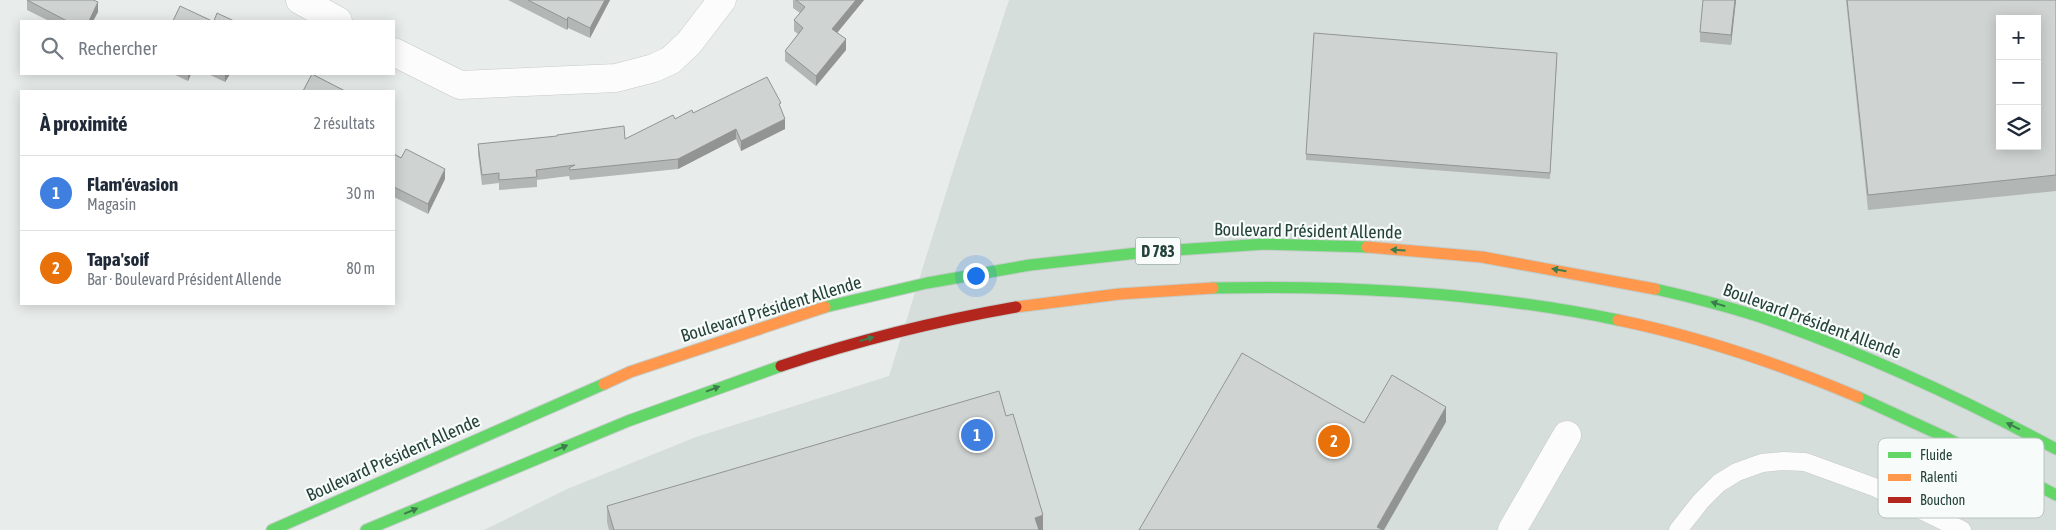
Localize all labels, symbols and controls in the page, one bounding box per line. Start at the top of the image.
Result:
map controls [1996,15,2041,150]
button: + [1996,15,2041,60]
search box [20,20,395,75]
icon: search [38,34,66,62]
text: Rechercher [78,37,157,59]
button: − [1996,60,2041,105]
button: layers [1996,105,2041,150]
text: À proximité [40,111,128,135]
text: 2 résultats [313,114,375,132]
text: Flam'évasion [87,173,178,195]
text: 1 [52,184,60,202]
text: 30 m [346,184,375,202]
text: Magasin [87,195,136,213]
street label: Boulevard Président Allende [1214,218,1402,243]
road number: D 783 [1136,238,1180,264]
one-way arrow [1390,245,1406,253]
text: Tapa'soif [87,248,149,270]
text: 2 [52,259,60,277]
text: 80 m [346,259,375,277]
your location [963,263,989,289]
one-way arrow [1551,266,1567,274]
text: Bar · Boulevard Président Allende [87,270,282,288]
street label: Boulevard Président Allende [678,271,864,346]
street label: Boulevard Président Allende [1720,279,1904,363]
one-way arrow [1710,300,1725,308]
one-way arrow [860,335,875,343]
one-way arrow [705,385,720,392]
street label: Boulevard Président Allende [303,410,483,505]
pin: 1 [961,416,993,454]
pin: 2 [1318,422,1350,460]
one-way arrow [2006,422,2020,430]
legend [1878,438,2044,518]
one-way arrow [554,443,568,451]
text: Fluide [1920,447,1952,463]
text: Ralenti [1920,469,1957,485]
text: Bouchon [1920,492,1965,508]
one-way arrow [404,507,419,515]

